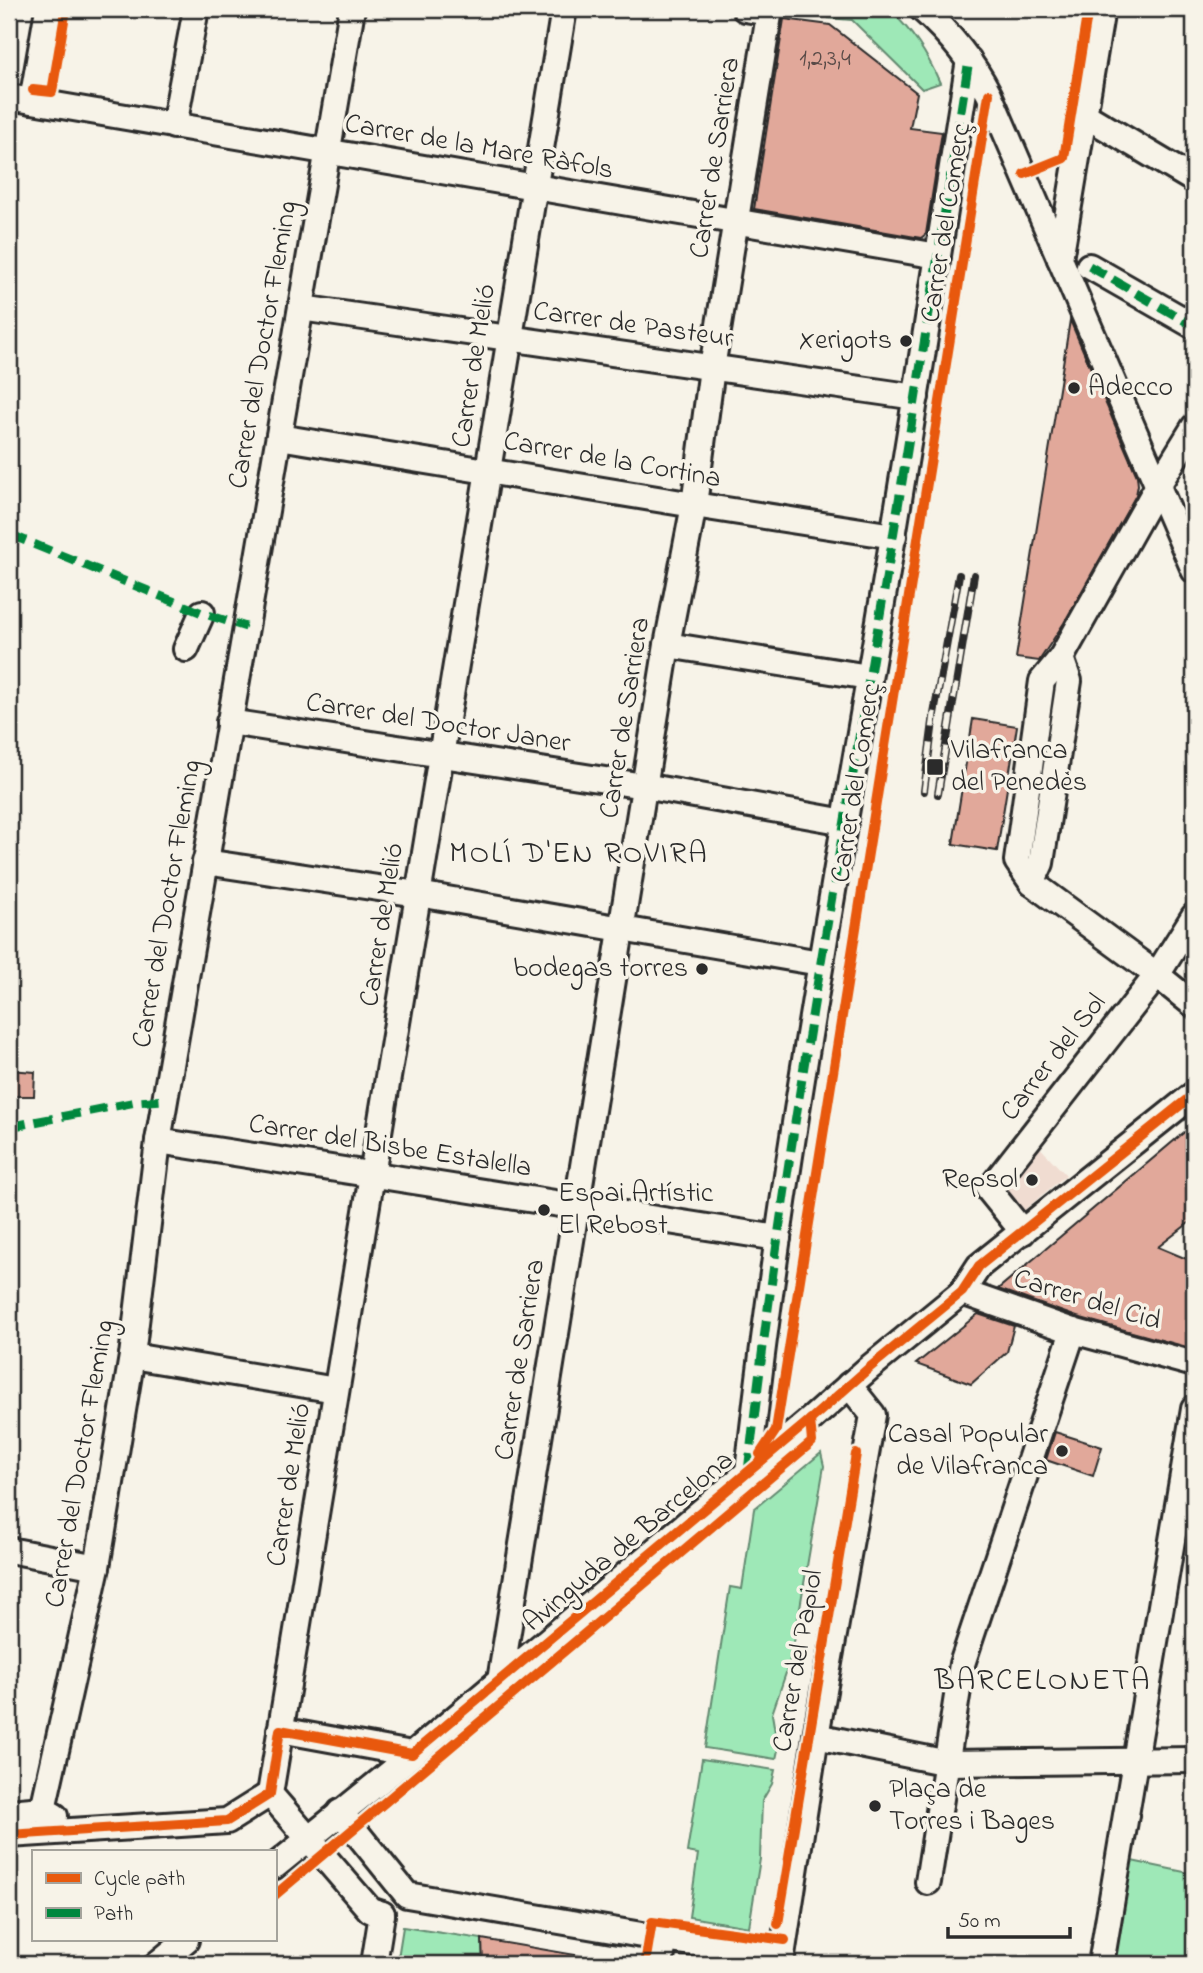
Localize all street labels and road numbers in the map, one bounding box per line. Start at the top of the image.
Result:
street label: Carrer de Sarriera [680,54,752,262]
street label: Carrer de la Mare Ràfols [341,104,617,192]
street label: Carrer del Comerç [911,120,983,326]
street label: Carrer del Doctor Fleming [218,198,310,492]
street label: Carrer de Melió [442,281,508,451]
street label: Carrer de Pasteur [530,292,736,360]
street label: Carrer de la Cortina [500,422,724,500]
street label: Carrer de Sarriera [590,614,662,822]
street label: Carrer del Comerç [821,680,893,886]
street label: Carrer del Doctor Janer [303,683,573,765]
street label: Carrer del Doctor Fleming [122,757,214,1051]
street label: Carrer de Melió [350,840,416,1010]
street label: Carrer del Sol [991,985,1117,1131]
street label: Carrer del Bisbe Estalella [246,1104,534,1190]
street label: Carrer de Sarriera [485,1256,557,1464]
street label: Carrer del Cid [1008,1259,1166,1343]
street label: Carrer del Doctor Fleming [35,1317,127,1611]
street label: Carrer de Melió [257,1400,323,1570]
street label: Avinguda de Barcelona [515,1441,743,1643]
street label: Carrer del Papiol [763,1567,835,1755]

